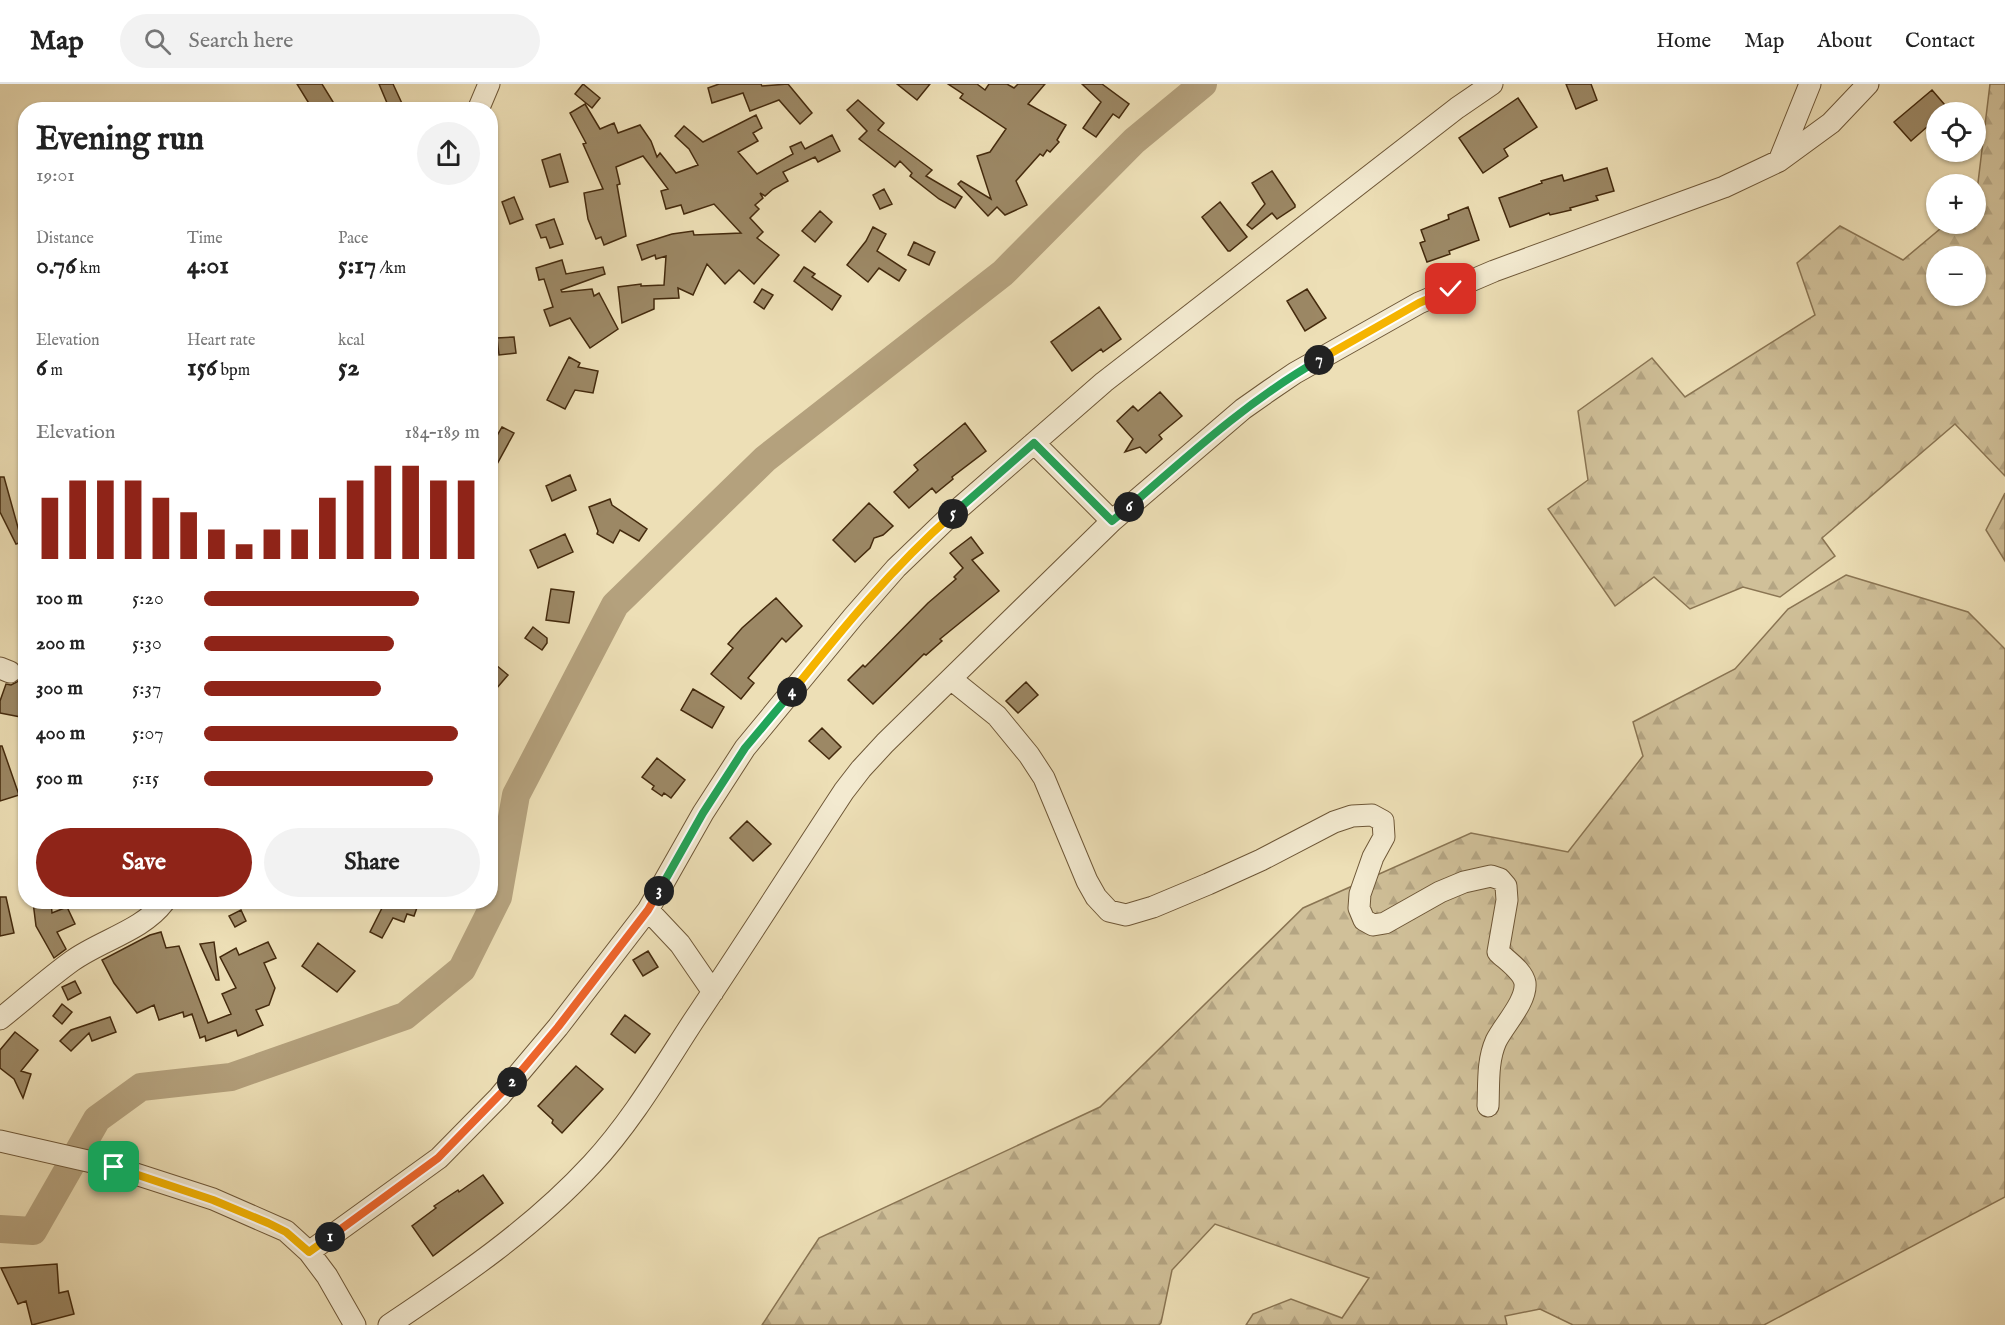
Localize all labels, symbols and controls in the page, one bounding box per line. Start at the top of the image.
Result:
search box [120,14,540,68]
text: Map [30,24,84,59]
icon: search [141,25,174,58]
text: Search here [189,27,293,55]
text: Home [1656,28,1711,55]
text: Map [1744,28,1784,55]
text: About [1817,28,1872,55]
text: Contact [1905,28,1975,55]
map controls [1926,102,1986,306]
button: locate [1926,102,1986,162]
text: Evening run [36,119,204,161]
button: share [417,122,480,185]
text: 19:01 [36,163,75,188]
button: + [1926,174,1986,234]
text: Distance [36,229,94,249]
text: Time [187,229,223,249]
text: Pace [338,229,368,249]
button: − [1926,246,1986,306]
text: 0.76 [36,249,76,282]
text: 4:01 [187,249,229,282]
text: 5:17 [338,249,376,282]
text: km [76,259,101,279]
text: /km [376,259,406,279]
pin [1425,263,1476,314]
icon: check [1434,272,1467,305]
text: Elevation [36,331,99,351]
text: Heart rate [187,331,255,351]
text: kcal [338,331,365,351]
pin: 7 [1304,345,1334,375]
text: 7 [1315,350,1323,370]
text: 6 [36,351,47,384]
text: 156 [187,351,217,384]
text: 52 [338,351,360,384]
text: m [47,361,63,381]
text: bpm [217,361,250,381]
text: Elevation [36,420,115,445]
text: 184–189 m [404,420,480,445]
pin: 6 [1114,492,1144,522]
text: 6 [1126,497,1132,517]
pin: 5 [938,499,968,529]
text: 5 [950,504,956,524]
text: 100 m [36,586,83,611]
text: 5:20 [132,586,164,611]
text: 200 m [36,631,85,656]
text: 5:30 [132,631,162,656]
text: 300 m [36,676,83,701]
text: 5:37 [132,676,161,701]
pin: 4 [777,677,807,707]
text: 4 [788,682,796,702]
text: 400 m [36,721,85,746]
text: 5:07 [132,721,164,746]
text: 500 m [36,766,83,791]
text: 5:15 [132,766,159,791]
button: Save [36,828,252,897]
button: Share [264,828,480,897]
pin: 3 [644,876,674,906]
text: 3 [656,881,662,901]
pin: 2 [497,1067,527,1097]
text: 2 [508,1072,516,1092]
pin [88,1141,139,1192]
icon: arrive [97,1150,130,1183]
pin: 1 [315,1222,345,1252]
text: 1 [327,1227,333,1247]

